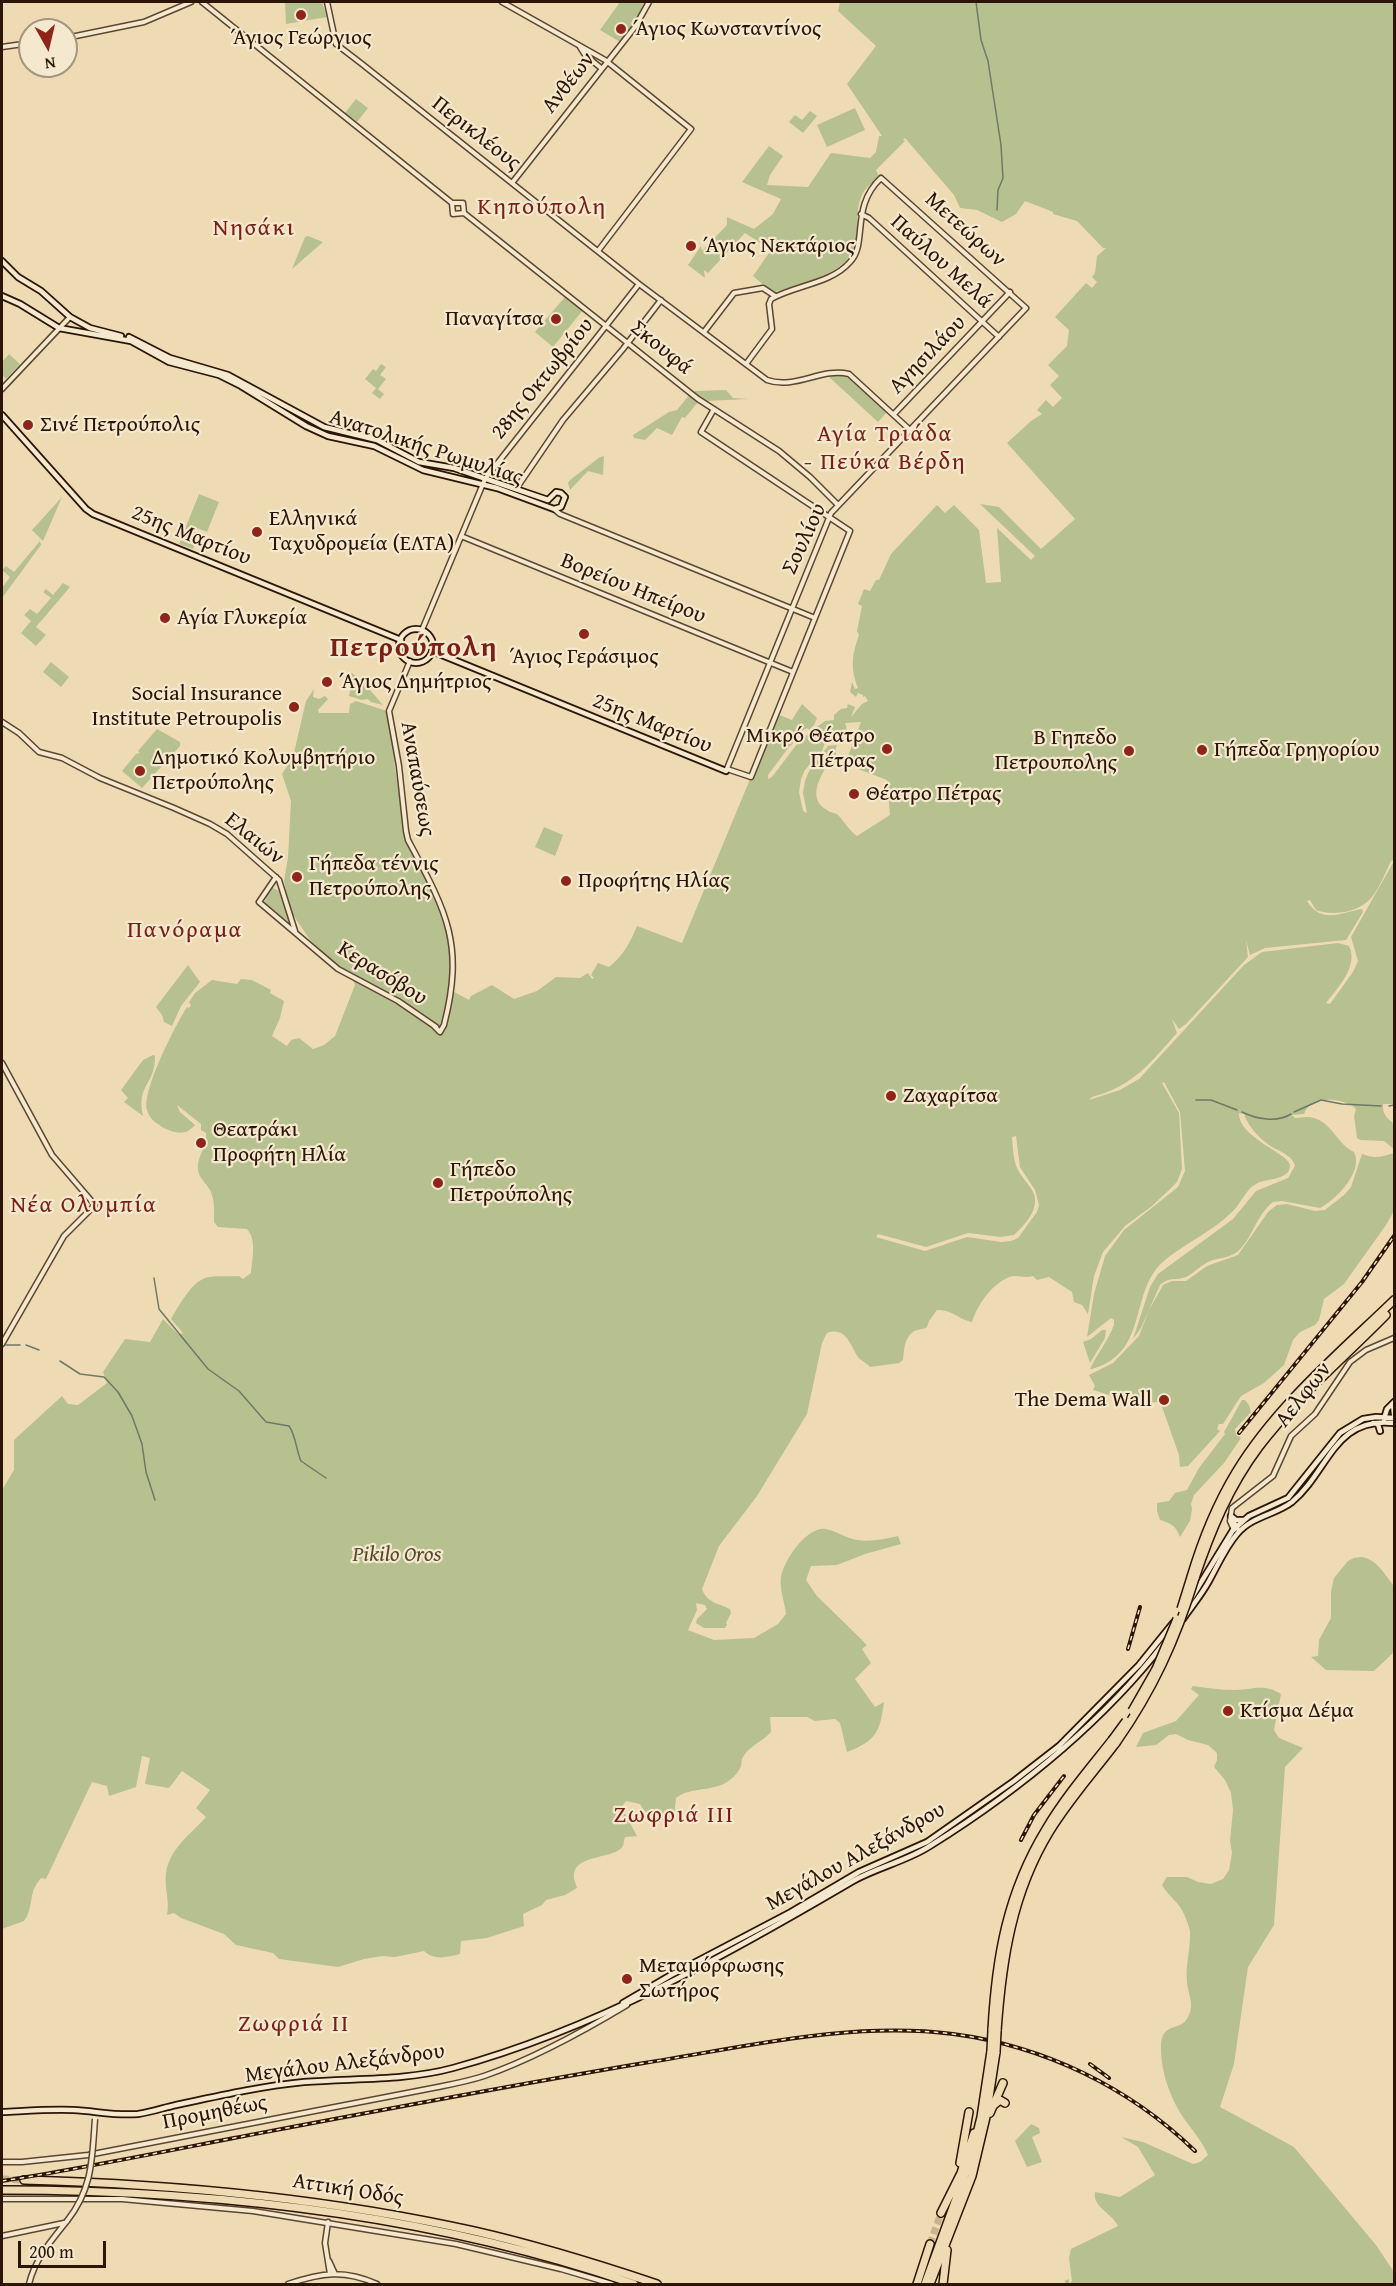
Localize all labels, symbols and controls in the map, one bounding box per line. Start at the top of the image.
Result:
marker: Άγιος Γεώργιος [294,8,308,22]
place label: Άγιος Κωνσταντίνος [633,16,821,42]
north arrow [18,18,78,78]
marker: Άγιος Κωνσταντίνος [614,22,628,36]
place label: Άγιος Γεώργιος [231,25,371,51]
street label: Ανθέων [537,47,601,119]
text: N [43,51,57,76]
street label: Περικλέους [426,91,526,177]
street label: Μετεώρων [919,187,1011,273]
district label: Κηπούπολη [477,194,607,222]
street label: Παύλου Μελά [885,209,997,315]
district label: Νησάκι [213,215,295,243]
place label: Άγιος Νεκτάριος [703,233,855,259]
marker: Άγιος Νεκτάριος [684,239,698,253]
place label: Παναγίτσα [445,306,544,332]
street label: Αγησιλάου [884,310,972,400]
marker: Παναγίτσα [549,312,563,326]
street label: 28ης Οκτωβρίου [486,313,600,445]
street label: Σκουφά [625,315,697,381]
street label: Ανατολικής Ρωμυλίας [326,404,526,492]
place label: Σινέ Πετρούπολις [40,412,200,438]
marker: Σινέ Πετρούπολις [21,418,35,432]
district label: Αγία Τριάδα - Πεύκα Βέρδη [804,421,966,477]
street label: Σουλίου [777,499,833,579]
street label: 25ης Μαρτίου [127,500,255,572]
place label: Ελληνικά Ταχυδρομεία (ΕΛΤΑ) [269,506,454,558]
marker: Ελληνικά Ταχυδρομεία (ΕΛΤΑ) [250,525,264,539]
street label: Βορείου Ηπείρου [557,548,709,630]
place label: Αγία Γλυκερία [177,605,307,631]
marker: Αγία Γλυκερία [158,611,172,625]
marker: Άγιος Γεράσιμος [577,627,591,641]
district label: Πετρούπολη [330,632,498,666]
place label: Άγιος Γεράσιμος [510,644,658,670]
place label: Άγιος Δημήτριος [339,669,492,695]
marker: Άγιος Δημήτριος [320,675,334,689]
place label: Social Insurance Institute Petroupolis [92,681,282,732]
street label: 25ης Μαρτίου [588,688,716,760]
marker: Social Insurance Institute Petroupolis [287,700,301,714]
street label: Αναπαύσεως [394,720,440,838]
place label: Μικρό Θέατρο Πέτρας [746,723,875,774]
place label: Β Γηπεδο Πετρουπολης [995,725,1117,776]
place label: Γήπεδα Γρηγορίου [1214,737,1379,763]
marker: Μικρό Θέατρο Πέτρας [880,742,894,756]
marker: Γήπεδα Γρηγορίου [1195,743,1209,757]
marker: Β Γηπεδο Πετρουπολης [1122,744,1136,758]
place label: Δημοτικό Κολυμβητήριο Πετρούπολης [152,745,375,796]
marker: Δημοτικό Κολυμβητήριο Πετρούπολης [133,764,147,778]
place label: Θέατρο Πέτρας [866,781,1001,807]
marker: Θέατρο Πέτρας [847,787,861,801]
street label: Ελαιών [219,807,289,871]
place label: Γήπεδα τέννις Πετρούπολης [309,851,439,902]
place label: Προφήτης Ηλίας [578,868,729,894]
marker: Γήπεδα τέννις Πετρούπολης [290,870,304,884]
marker: Προφήτης Ηλίας [559,874,573,888]
district label: Πανόραμα [127,917,243,945]
street label: Κερασόβου [332,936,432,1012]
place label: Ζαχαρίτσα [903,1083,998,1109]
marker: Ζαχαρίτσα [884,1089,898,1103]
place label: Θεατράκι Προφήτη Ηλία [213,1117,346,1168]
marker: Θεατράκι Προφήτη Ηλία [194,1136,208,1150]
place label: Γήπεδο Πετρούπολης [450,1157,572,1208]
marker: Γήπεδο Πετρούπολης [431,1176,445,1190]
district label: Νέα Ολυμπία [10,1192,158,1220]
street label: Αελφων [1270,1357,1338,1433]
place label: The Dema Wall [1015,1387,1152,1413]
marker: The Dema Wall [1157,1393,1171,1407]
park label: Pikilo Oros [353,1542,441,1568]
place label: Κτίσμα Δέμα [1240,1698,1354,1724]
marker: Κτίσμα Δέμα [1221,1704,1235,1718]
street label: Μεγάλου Αλεξάνδρου [762,1797,950,1917]
district label: Ζωφριά ΙΙΙ [613,1802,735,1830]
place label: Μεταμόρφωσης Σωτήρος [639,1953,784,2005]
marker: Μεταμόρφωσης Σωτήρος [620,1972,634,1986]
district label: Ζωφριά ΙΙ [238,2011,350,2039]
street label: Μεγάλου Αλεξάνδρου [244,2039,446,2089]
street label: Προμηθέως [161,2090,269,2136]
street label: Αττική Οδός [291,2168,405,2212]
scale bar [21,2229,110,2267]
text: 200 m [29,2238,74,2265]

